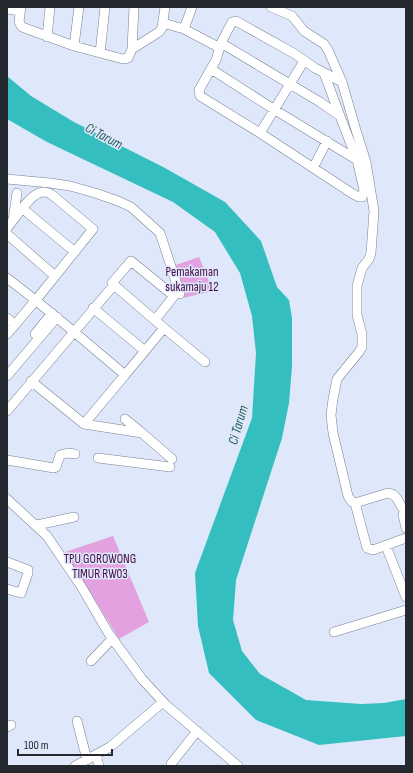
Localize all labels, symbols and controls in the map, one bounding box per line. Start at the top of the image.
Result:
water label: Ci Tarum [82,119,126,153]
park label: Pemakaman sukamaju 12 [165,264,219,295]
water label: Ci Tarum [224,403,252,447]
park label: TPU GOROWONG TIMUR RW03 [64,551,136,582]
scale bar [18,731,112,757]
text: 100 m [24,738,49,753]

